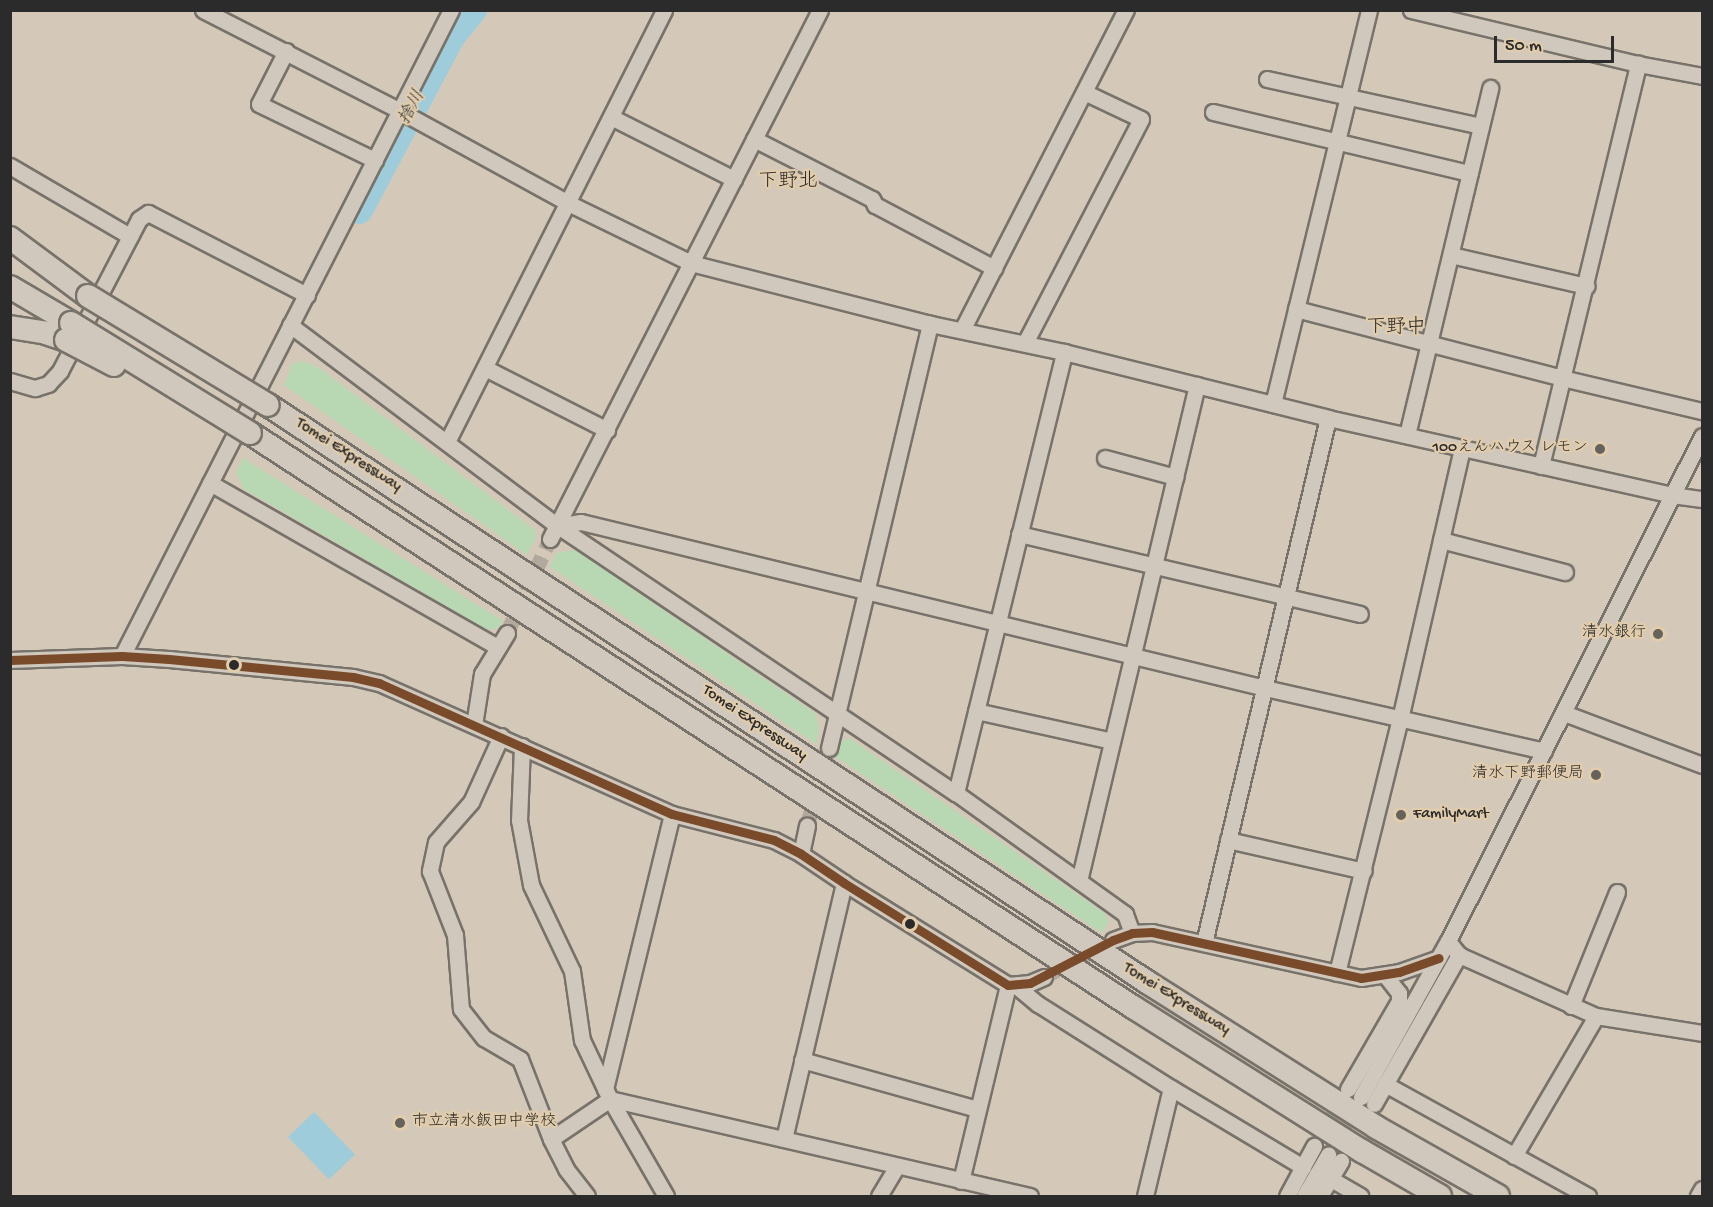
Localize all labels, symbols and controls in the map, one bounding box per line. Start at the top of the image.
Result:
scale bar [1497,24,1617,62]
text: 50 m [1505,36,1542,57]
water label: 捨川 [395,87,431,129]
district label: 下野北 [758,170,818,194]
district label: 下野中 [1366,316,1426,340]
street label: Tomei Expressway [291,415,405,497]
place label: 100えんハウス レモン [1432,439,1588,459]
marker: 100えんハウス レモン [1593,442,1607,456]
place label: 清水銀行 [1582,624,1646,644]
marker: 清水銀行 [1651,627,1665,641]
unlabelled marker [228,659,240,671]
street label: Tomei Expressway [698,682,810,766]
place label: 清水下野郵便局 [1472,765,1584,785]
marker: 清水下野郵便局 [1589,768,1603,782]
place label: FamilyMart [1413,805,1488,825]
marker: FamilyMart [1394,808,1408,822]
unlabelled marker [904,918,916,930]
street label: Tomei Expressway [1119,959,1233,1041]
place label: 市立清水飯田中学校 [412,1113,556,1133]
marker: 市立清水飯田中学校 [393,1116,407,1130]

